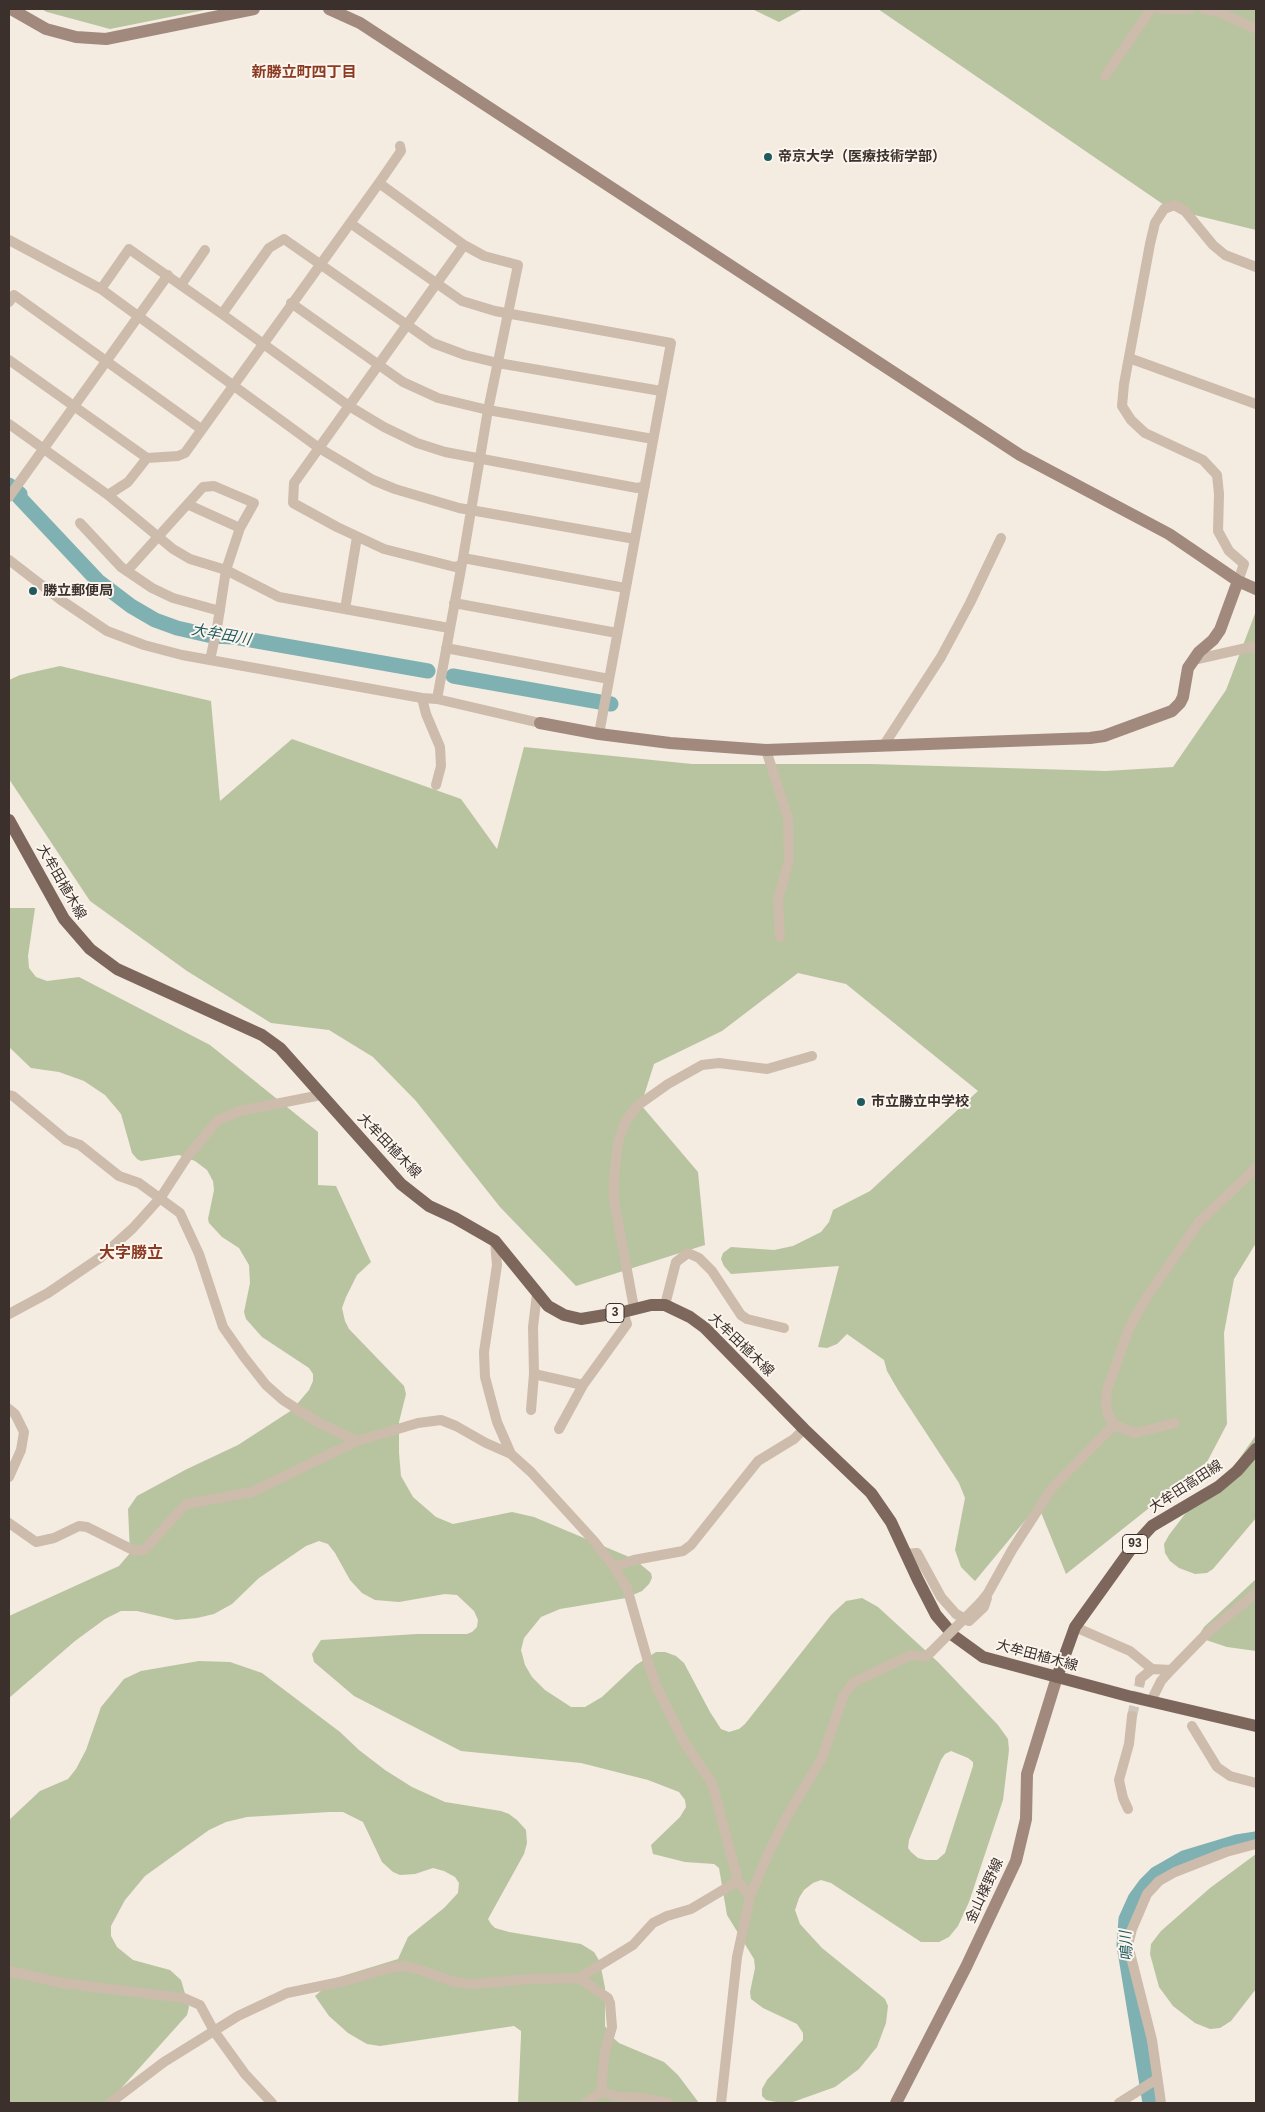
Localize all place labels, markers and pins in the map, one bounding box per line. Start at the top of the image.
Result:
place label: 帝京大学（医療技術学部） [778,149,946,165]
marker: 帝京大学（医療技術学部） [762,151,774,163]
place label: 勝立郵便局 [43,583,113,599]
marker: 勝立郵便局 [27,585,39,597]
place label: 市立勝立中学校 [871,1094,969,1110]
marker: 市立勝立中学校 [855,1096,867,1108]

